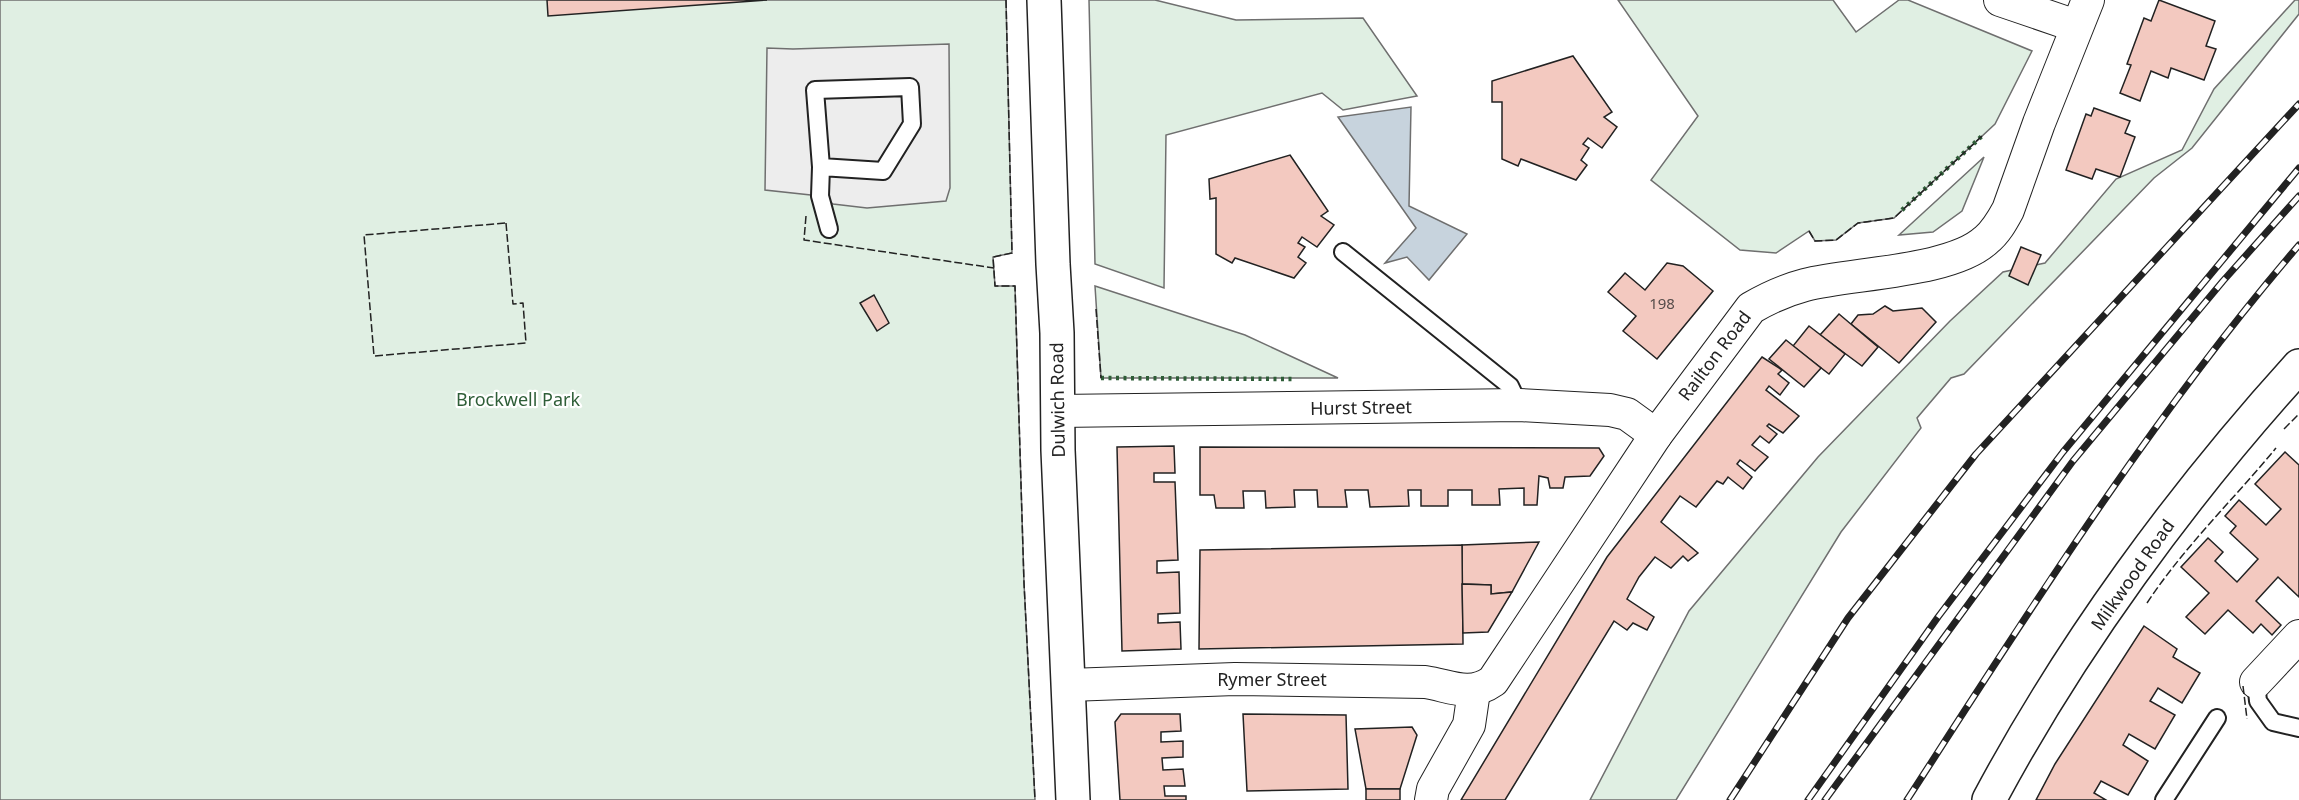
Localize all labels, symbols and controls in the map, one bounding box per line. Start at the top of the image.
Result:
house number: 198 [1649,293,1675,313]
street label: Railton Road [1672,305,1756,405]
street label: Dulwich Road [1044,342,1070,458]
park label: Brockwell Park [456,387,580,411]
street label: Hurst Street [1310,394,1413,420]
street label: Milkwood Road [2085,514,2179,635]
street label: Rymer Street [1217,667,1327,691]

